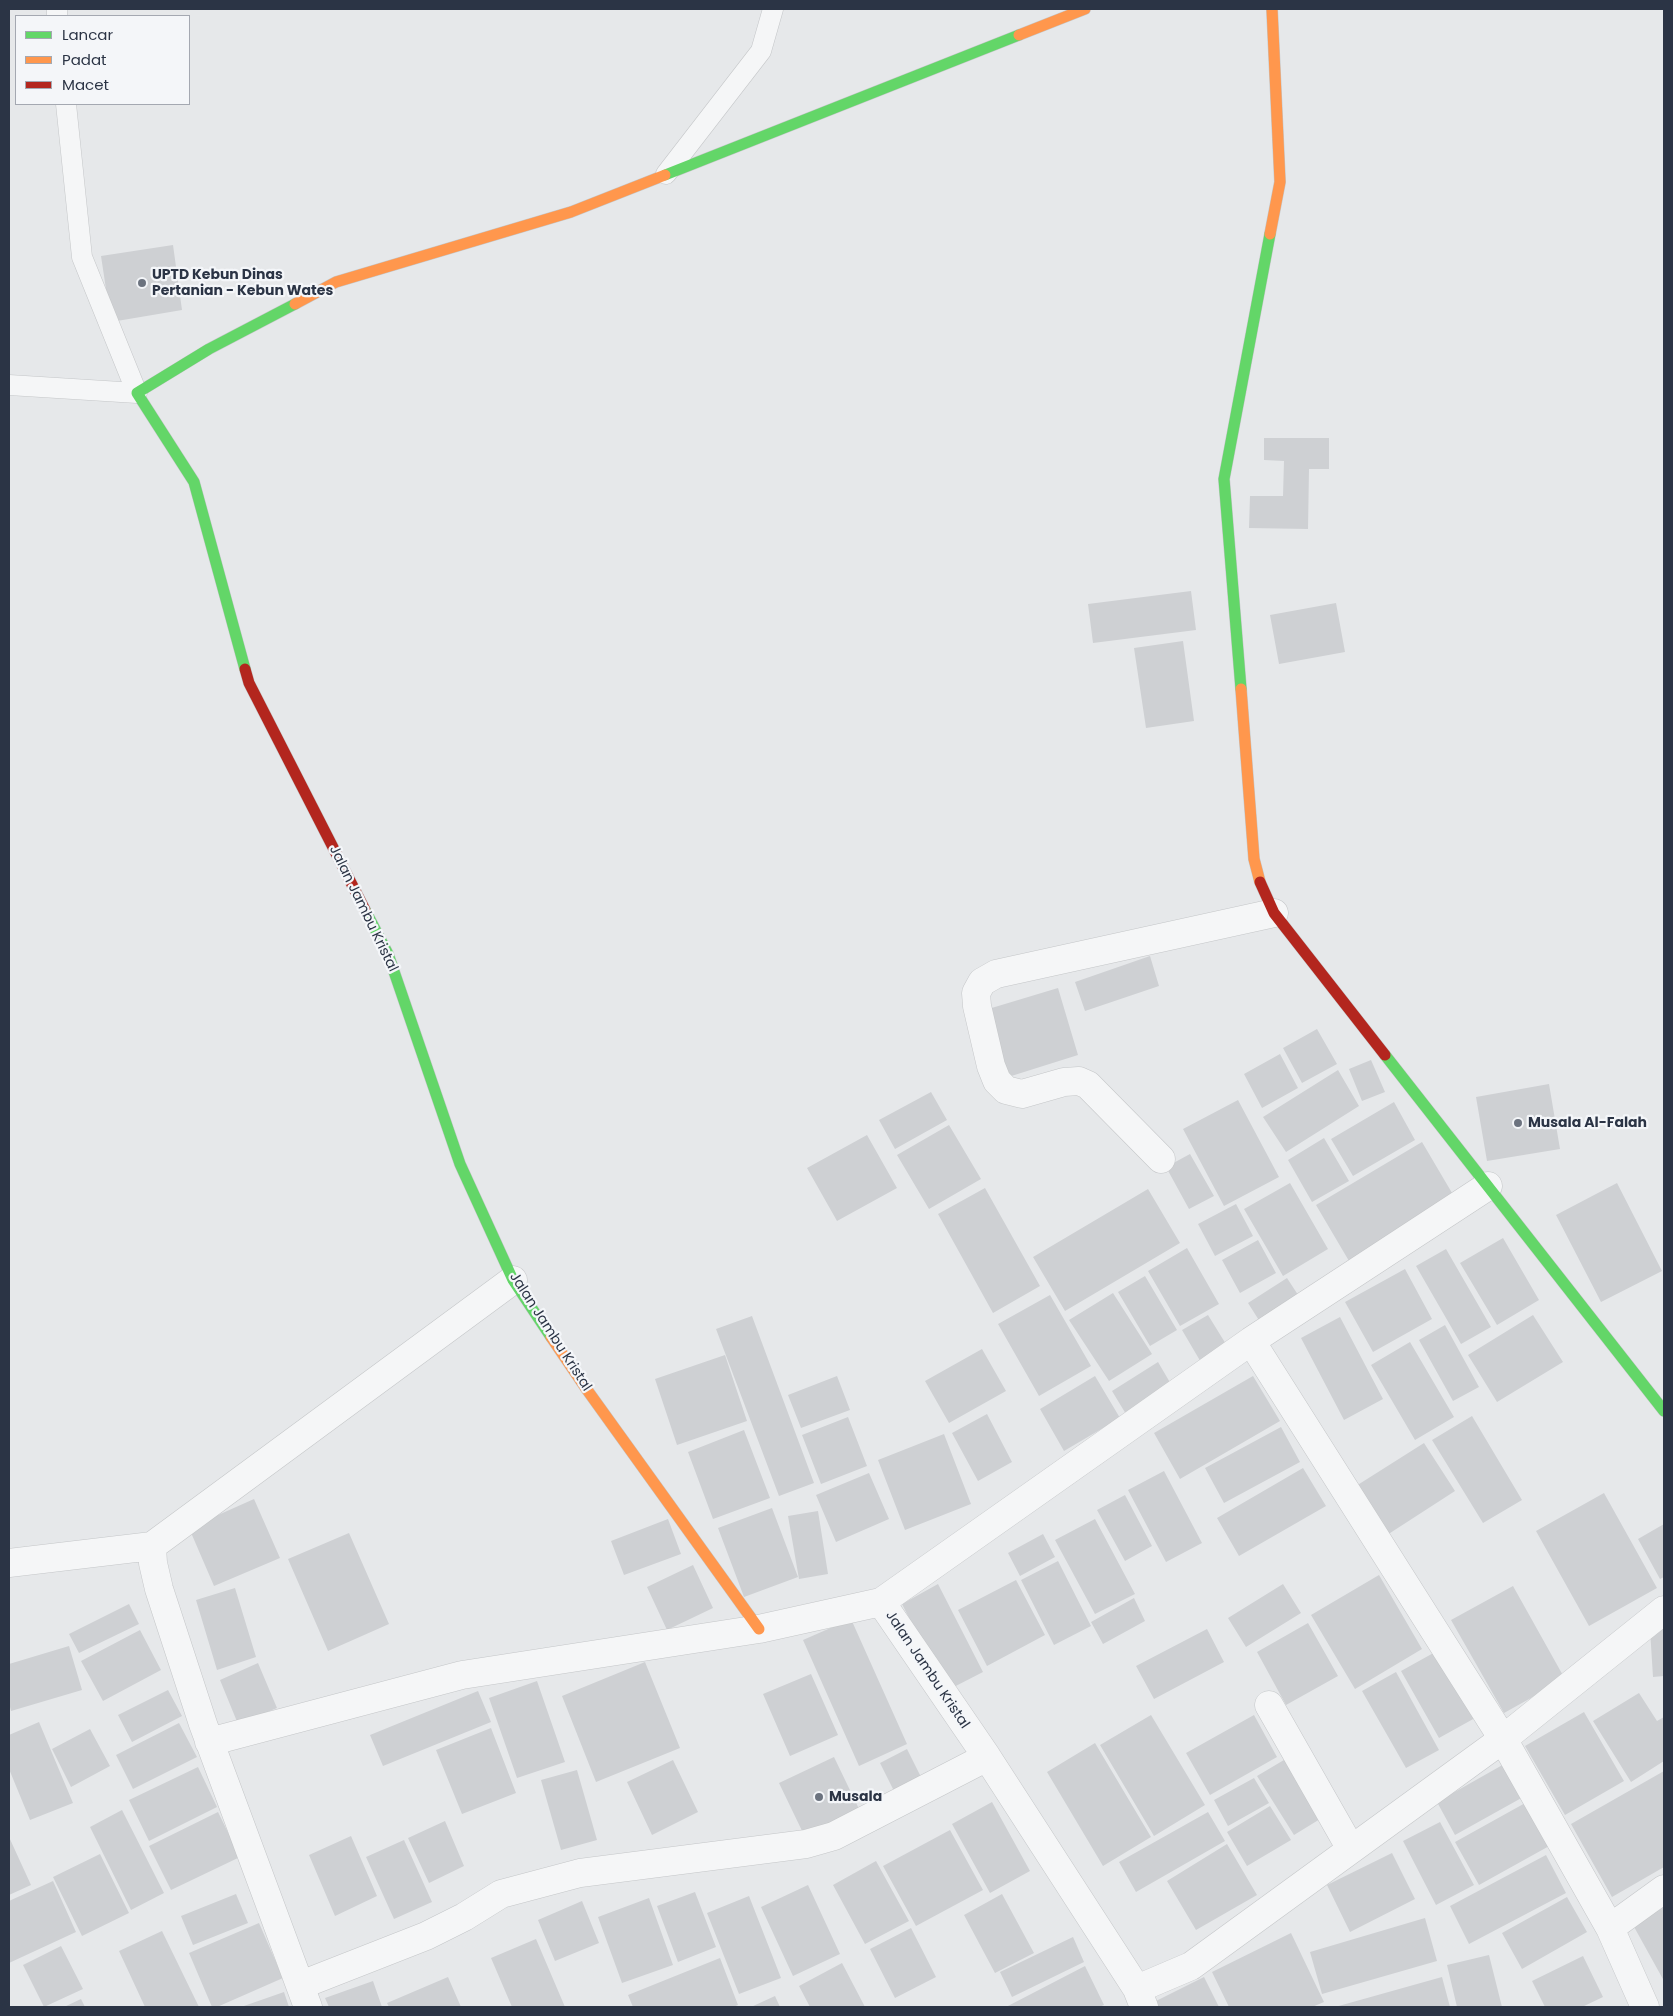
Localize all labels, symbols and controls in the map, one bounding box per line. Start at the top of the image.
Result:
legend [15,15,190,105]
text: Lancar [62,24,113,45]
text: Padat [62,49,107,70]
text: Macet [62,74,109,95]
place label: UPTD Kebun Dinas Pertanian - Kebun Wates [152,267,333,300]
marker: UPTD Kebun Dinas Pertanian - Kebun Wates [136,277,148,289]
street label: Jalan Jambu Kristal [325,843,401,975]
place label: Musala Al-Falah [1528,1115,1647,1131]
marker: Musala Al-Falah [1512,1117,1524,1129]
street label: Jalan Jambu Kristal [505,1269,595,1395]
street label: Jalan Jambu Kristal [881,1608,973,1732]
place label: Musala [829,1789,882,1805]
marker: Musala [813,1791,825,1803]

